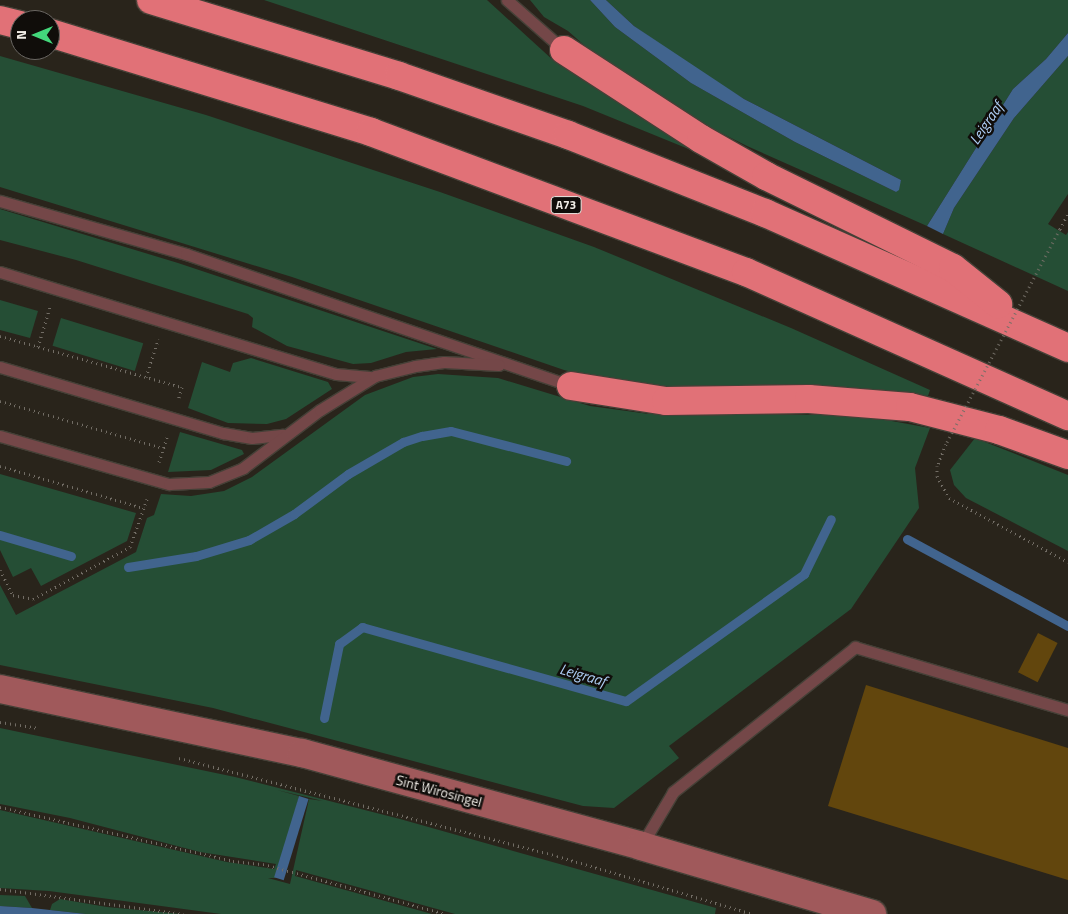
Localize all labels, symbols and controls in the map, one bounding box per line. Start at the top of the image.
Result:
north arrow [10,10,60,60]
text: N [10,30,31,40]
water label: Leigraaf [965,98,1007,148]
road number: A73 [550,196,582,214]
water label: Leigraaf [558,660,608,690]
street label: Sint Wirosingel [394,771,484,811]

